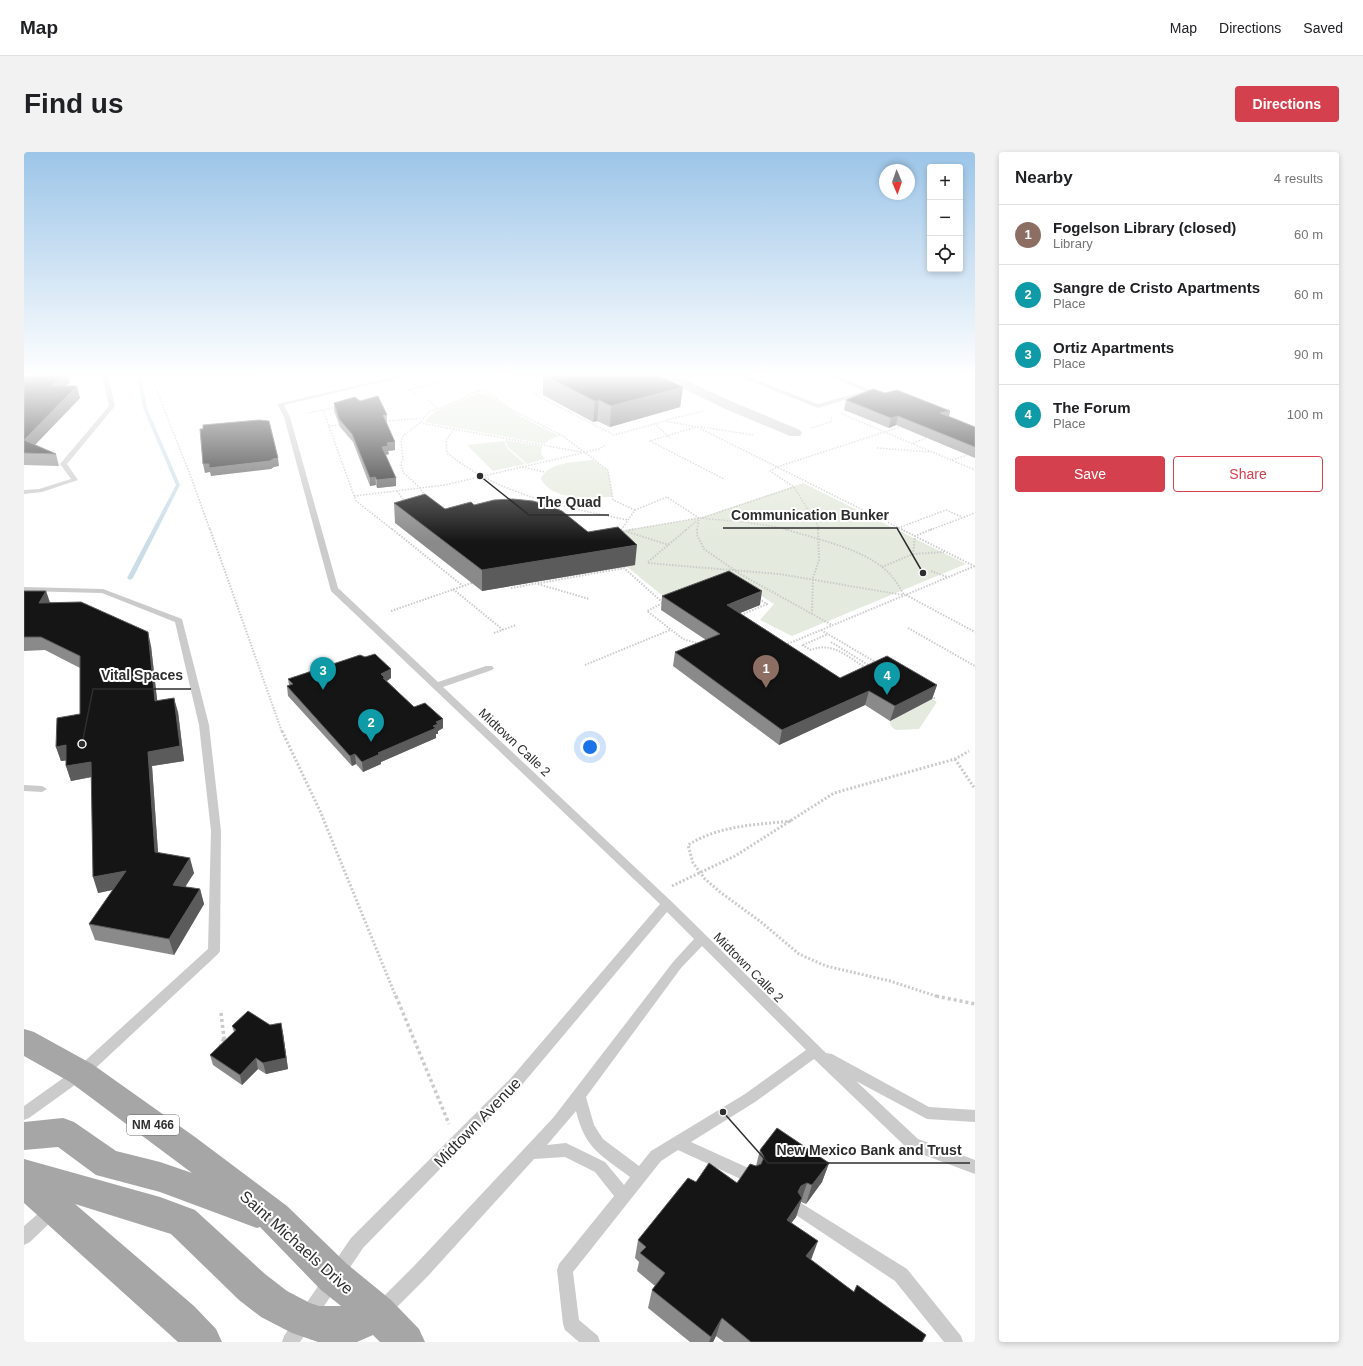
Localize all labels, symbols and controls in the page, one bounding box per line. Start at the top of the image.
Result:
text: Map [20,17,58,38]
text: Map [1170,20,1197,36]
text: Directions [1219,20,1281,36]
text: Saved [1303,20,1343,36]
button: Directions [1235,86,1339,122]
text: Find us [24,88,124,119]
north arrow [879,164,915,200]
map controls [927,164,963,272]
button: + [927,164,963,200]
text: Nearby [1015,168,1073,187]
text: 4 results [1274,171,1323,186]
button: − [927,200,963,236]
text: Fogelson Library (closed) [1053,219,1236,236]
text: 1 [1024,227,1032,242]
text: 60 m [1294,227,1323,242]
button: locate [927,236,963,272]
text: Library [1053,236,1093,251]
text: Sangre de Cristo Apartments [1053,279,1260,296]
text: 2 [1024,287,1032,302]
text: 60 m [1294,287,1323,302]
text: Place [1053,296,1086,311]
text: Ortiz Apartments [1053,339,1174,356]
text: 3 [1024,347,1032,362]
text: 90 m [1294,347,1323,362]
text: Place [1053,356,1086,371]
text: The Forum [1053,399,1131,416]
text: 4 [1024,407,1032,422]
text: 100 m [1287,407,1323,422]
text: Place [1053,416,1086,431]
button: Save [1015,456,1165,492]
button: Share [1173,456,1323,492]
callout: The Quad [529,489,609,515]
text: The Quad [537,494,601,510]
callout: Communication Bunker [723,502,897,528]
text: Communication Bunker [731,507,890,523]
pin: 1 [753,655,779,688]
pin: 3 [310,657,336,690]
pin: 4 [874,662,900,695]
callout: Vital Spaces [93,663,191,689]
text: Vital Spaces [101,667,183,683]
street label: Midtown Calle 2 [476,705,554,779]
pin: 2 [358,709,384,742]
your location [580,737,600,757]
street label: Midtown Calle 2 [711,929,787,1005]
street label: Midtown Avenue [431,1074,524,1170]
road number: NM 466 [127,1115,179,1135]
callout: New Mexico Bank and Trust [768,1137,970,1163]
text: New Mexico Bank and Trust [776,1142,962,1158]
street label: Saint Michaels Drive [237,1187,357,1298]

